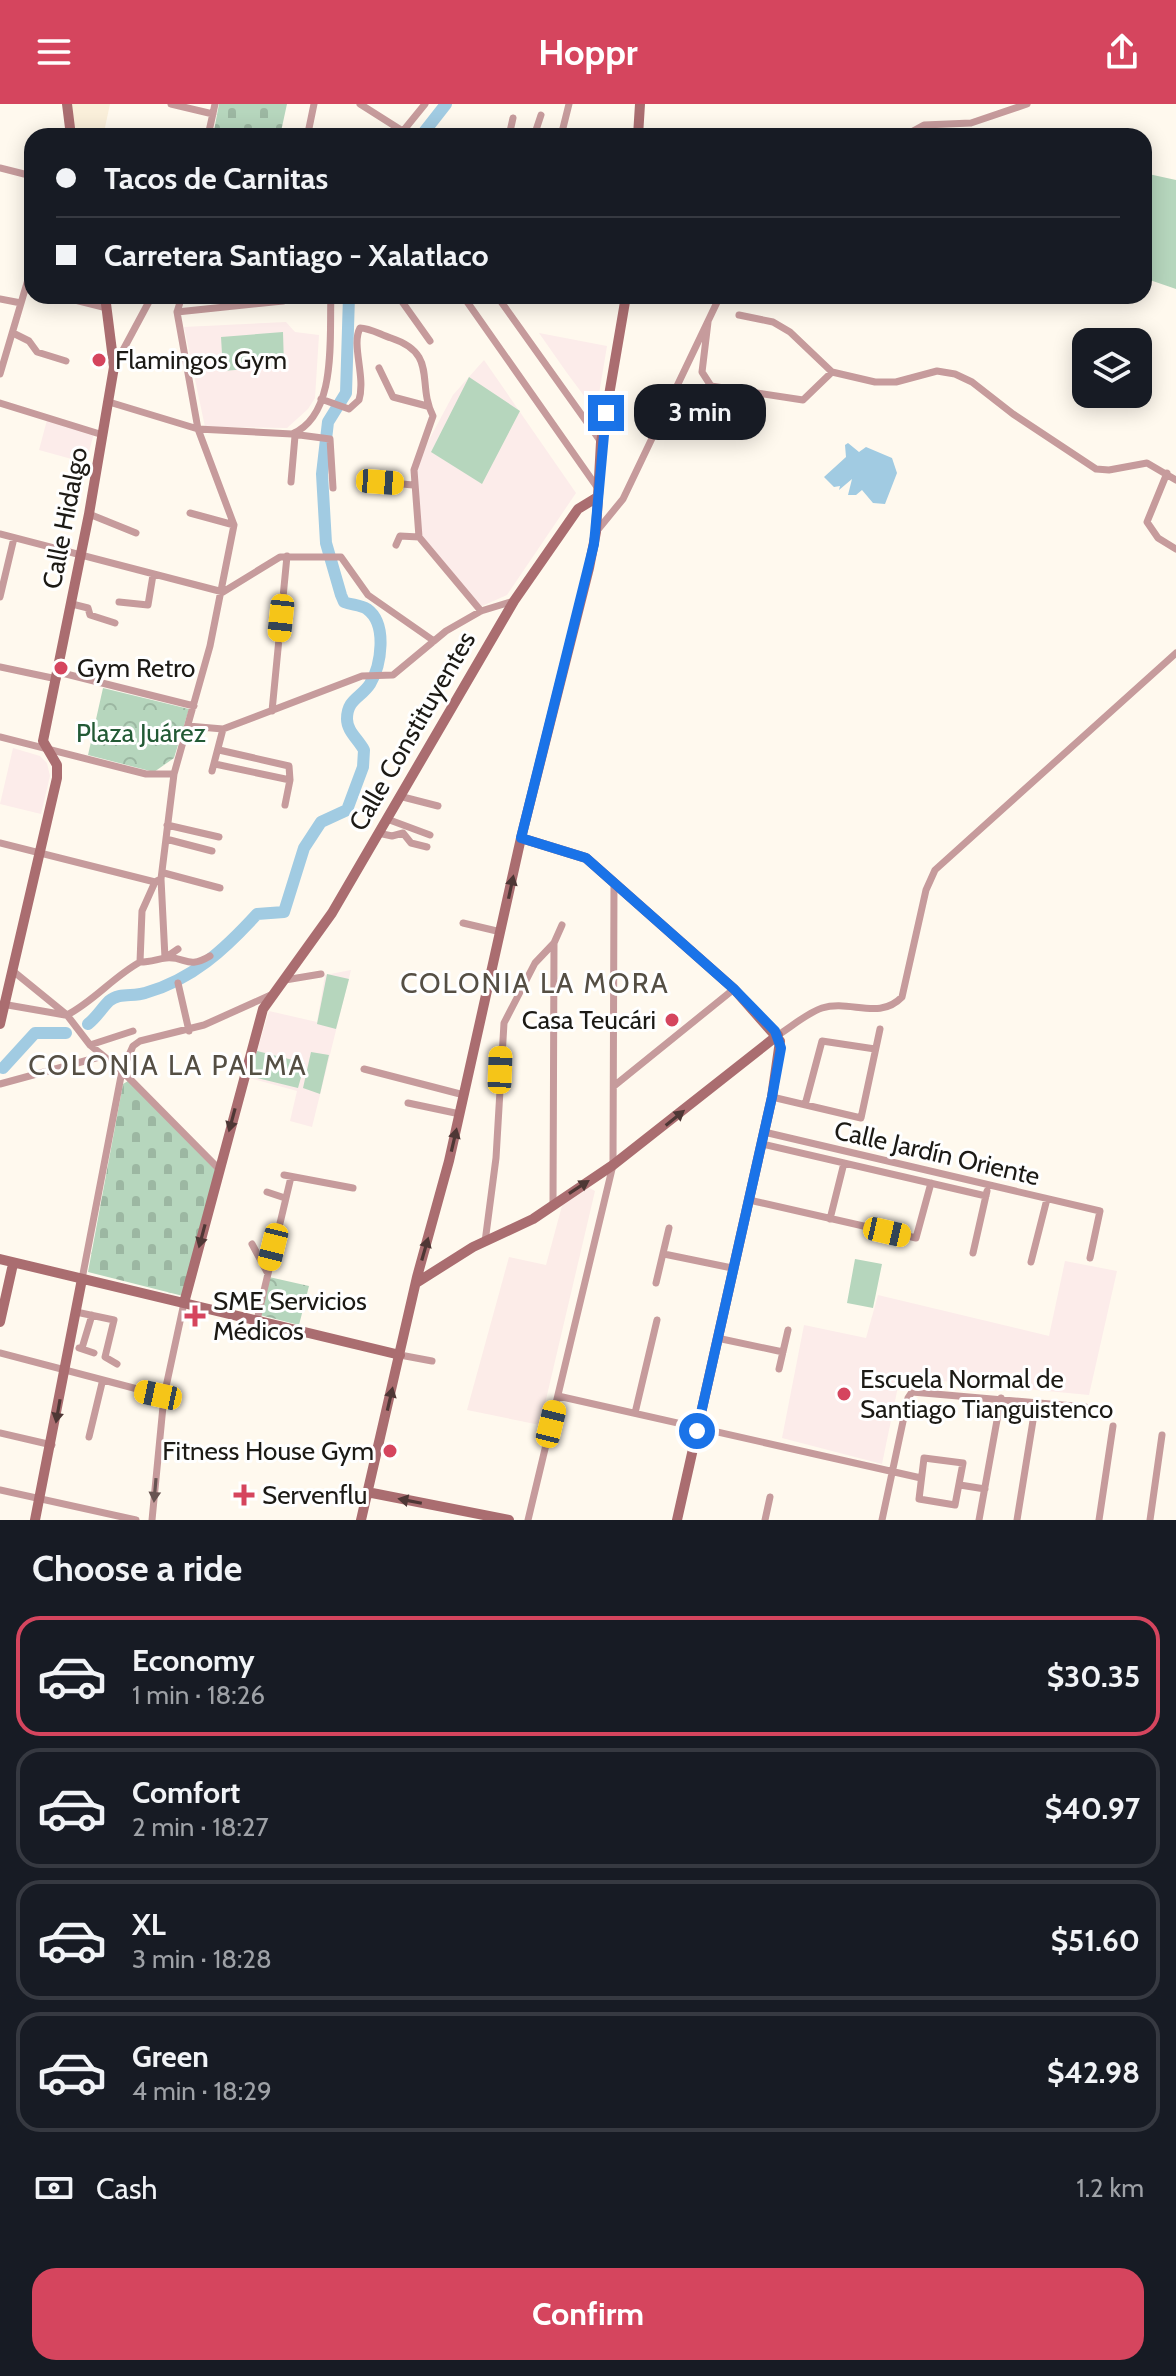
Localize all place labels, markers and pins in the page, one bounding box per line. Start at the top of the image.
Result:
place label: Flamingos Gym [115,344,287,376]
marker: Flamingos Gym [90,351,108,369]
place label: Gym Retro [77,652,195,684]
marker: Gym Retro [52,659,70,677]
place label: Casa Teucári [522,1004,656,1036]
marker: Casa Teucári [663,1011,681,1029]
place label: SME Servicios Médicos [213,1285,367,1347]
marker: SME Servicios Médicos [184,1305,206,1327]
place label: Escuela Normal de Santiago Tianguistenco [860,1363,1113,1425]
marker: Escuela Normal de Santiago Tianguistenco [835,1385,853,1403]
place label: Fitness House Gym [162,1435,374,1467]
marker: Fitness House Gym [381,1442,399,1460]
place label: Servenflu [262,1479,367,1511]
marker: Servenflu [233,1484,255,1506]

